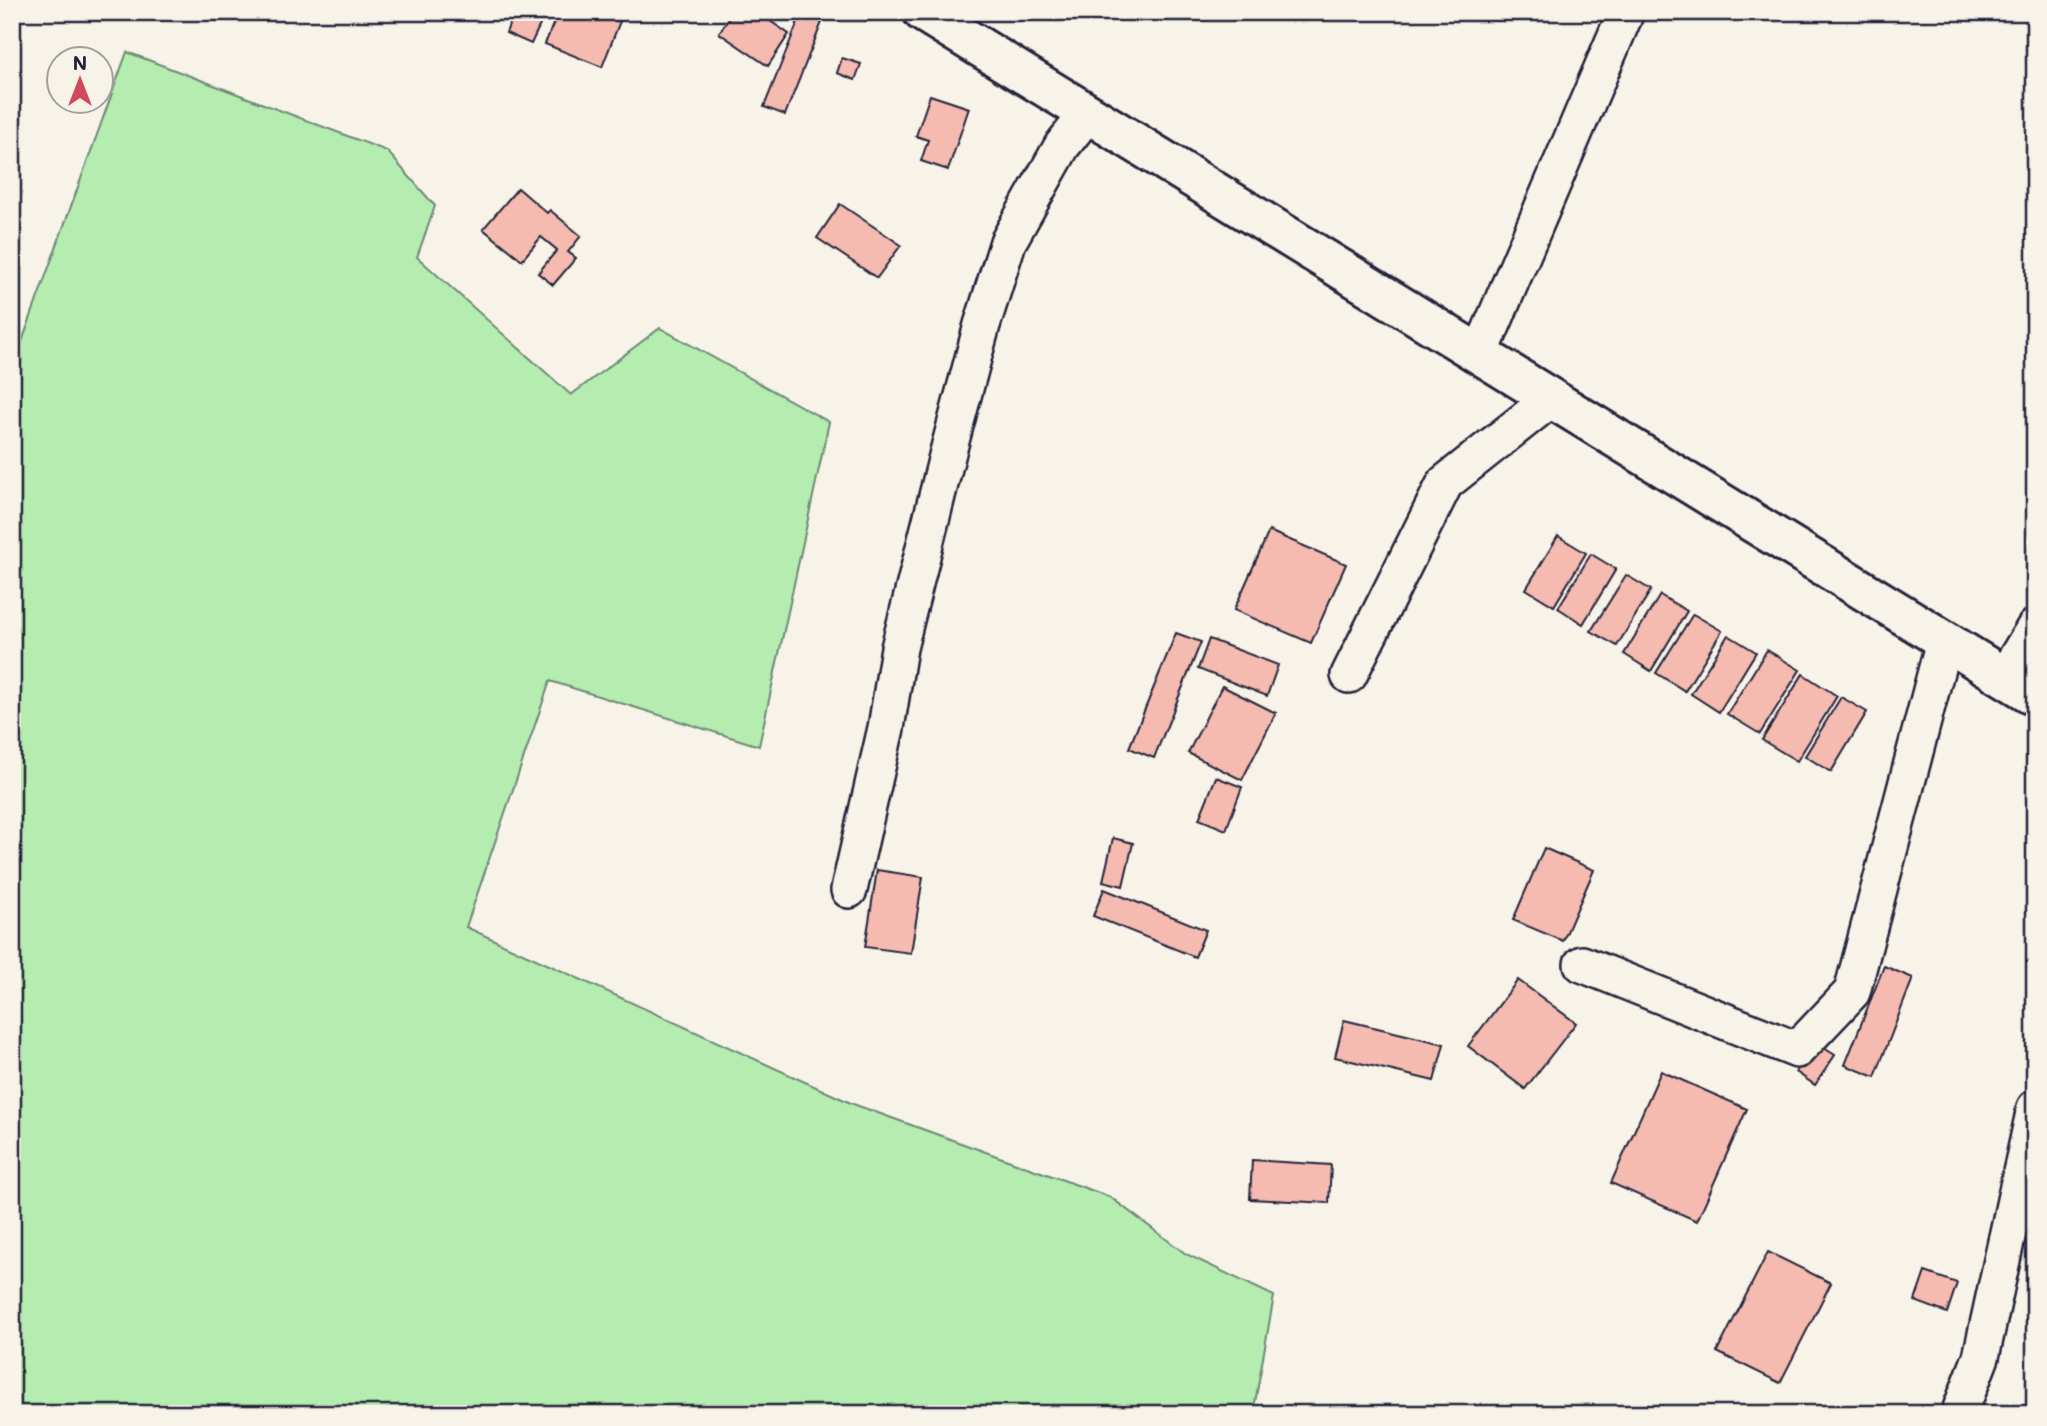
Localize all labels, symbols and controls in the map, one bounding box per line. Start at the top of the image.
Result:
north arrow [46,46,116,116]
text: N [73,50,87,75]

